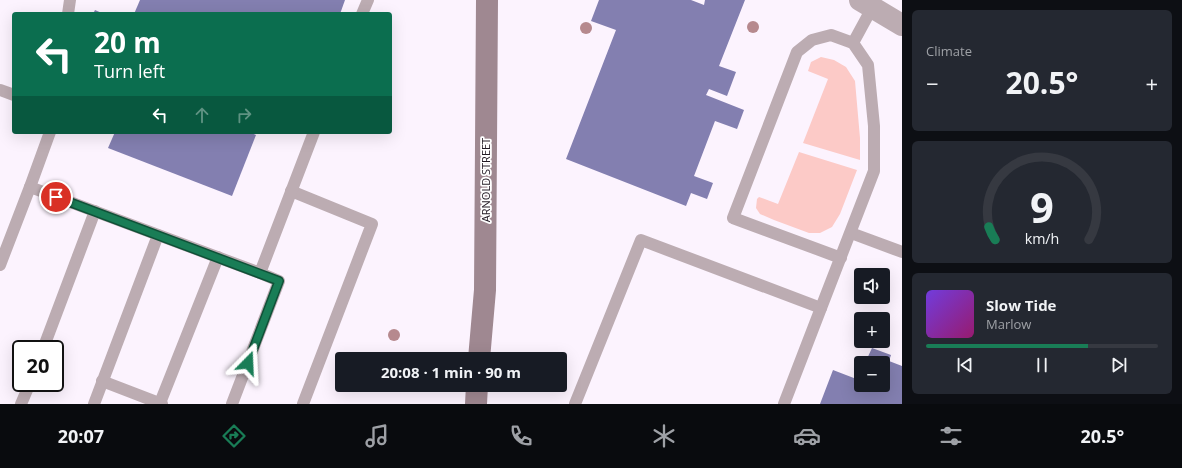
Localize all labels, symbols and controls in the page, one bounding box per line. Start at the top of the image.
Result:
text: 20 m [94,23,161,61]
icon: left [28,28,80,80]
text: Climate [926,42,972,60]
text: Turn left [94,59,165,83]
text: 20.5° [1006,62,1078,103]
text: − [926,68,939,98]
text: + [1145,68,1158,98]
icon: left [149,104,171,126]
icon: ahead [191,104,213,126]
icon: right [233,104,255,126]
street label: ARNOLD STREET [478,138,493,222]
text: 9 [1030,179,1054,235]
pin [39,180,73,214]
icon: arrive [45,186,67,208]
text: km/h [1025,229,1059,248]
map controls [854,268,890,392]
button: sound [854,268,890,304]
text: Slow Tide [986,295,1056,315]
button: + [854,312,890,348]
text: Marlow [986,315,1031,333]
speed limit sign: 20 [12,340,64,392]
position arrow [227,342,269,384]
icon: previous [954,354,976,376]
icon: pause [1031,354,1053,376]
icon: next [1108,354,1130,376]
button: − [854,356,890,392]
text: 20:08 · 1 min · 90 m [381,362,521,382]
icon: directions [220,422,248,450]
icon: music [363,422,391,450]
icon: phone [507,422,535,450]
icon: climate [650,422,678,450]
icon: car [793,422,821,450]
icon: filters [937,422,965,450]
text: 20:07 [58,424,104,448]
text: 20.5° [1080,424,1124,448]

